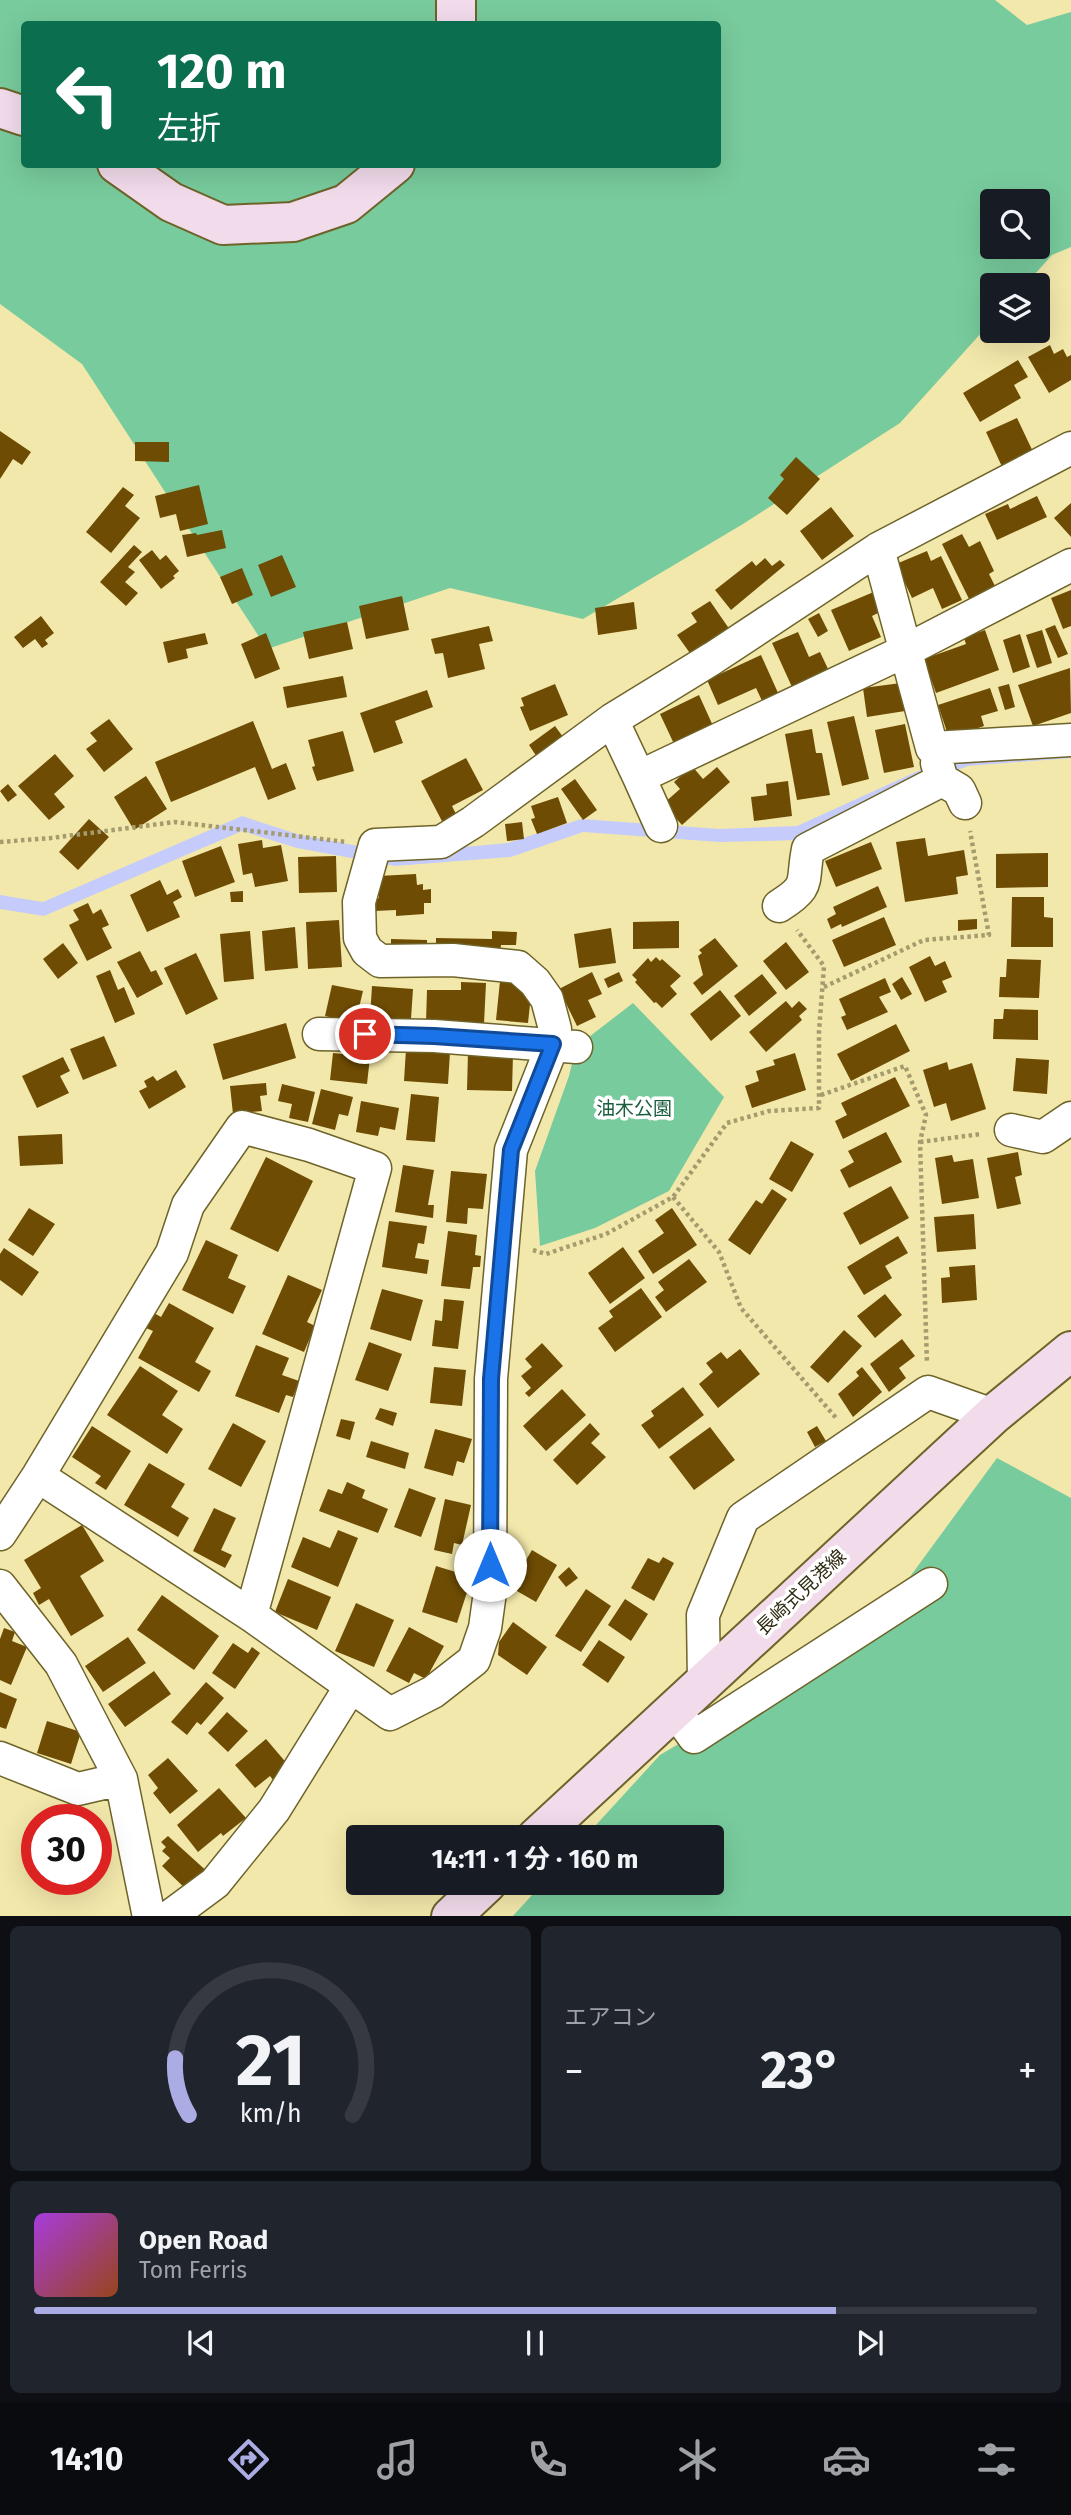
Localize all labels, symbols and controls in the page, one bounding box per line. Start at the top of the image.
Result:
text: 120 m [157,42,287,101]
icon: left [42,49,133,140]
text: 左折 [157,109,221,147]
map controls [980,189,1050,343]
button: search [980,189,1050,259]
button: layers [980,273,1050,343]
pin [335,1004,395,1064]
icon: arrive [346,1015,384,1053]
park label: 油木公園 [596,1097,672,1120]
position arrow [453,1528,527,1602]
street label: 長崎式見港線 [751,1545,851,1639]
speed limit sign: 30 [21,1804,112,1895]
text: 14:11 · 1 分 · 160 m [431,1844,639,1875]
text: エアコン [565,2003,657,2031]
text: 21 [235,2017,305,2104]
text: 23° [760,2039,841,2102]
text: − [565,2048,584,2094]
text: + [1018,2048,1037,2094]
text: km/h [239,2098,301,2128]
text: Open Road [139,2225,268,2256]
text: Tom Ferris [139,2256,247,2284]
icon: previous [182,2324,220,2362]
icon: pause [516,2324,554,2362]
icon: next [851,2324,889,2362]
icon: directions [224,2435,273,2484]
icon: music [373,2435,422,2484]
icon: phone [523,2435,572,2484]
icon: climate [673,2435,722,2484]
icon: car [822,2435,871,2484]
icon: filters [972,2435,1021,2484]
text: 14:10 [50,2440,123,2478]

